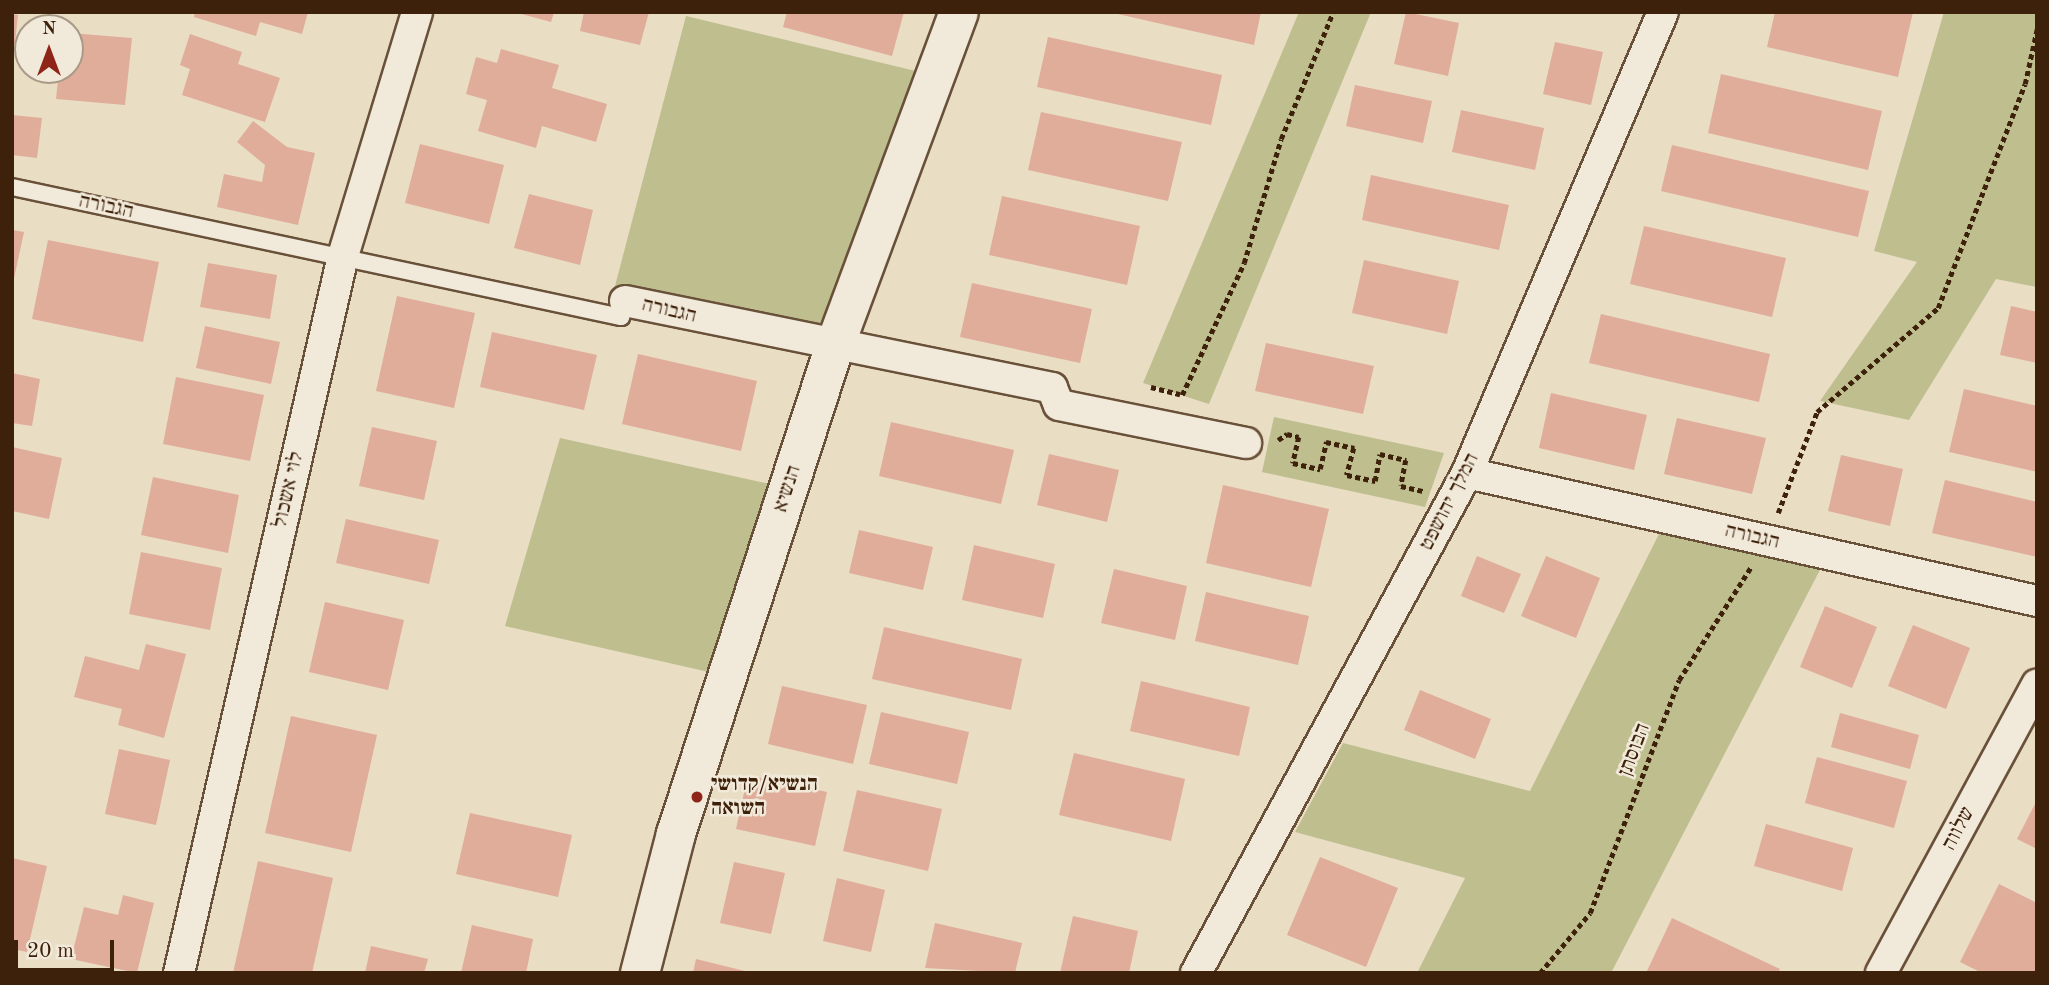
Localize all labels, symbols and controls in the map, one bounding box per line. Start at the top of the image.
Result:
north arrow [14,14,84,84]
text: N [42,20,56,39]
street label: הגבורה [76,189,136,225]
street label: הגבורה [639,293,699,329]
street label: לוי אשכול [268,449,310,531]
street label: המלך יהושפט [1415,449,1485,555]
street label: הנשיא [769,462,807,516]
street label: הגבורה [1722,519,1782,555]
street label: הבוסתן [1613,720,1657,780]
place label: הנשיא/קדושי השואה [711,772,818,822]
marker: הנשיא/קדושי השואה [689,789,705,805]
street label: שלווה [1937,803,1981,855]
scale bar [18,926,117,970]
text: 20 m [27,941,74,962]

